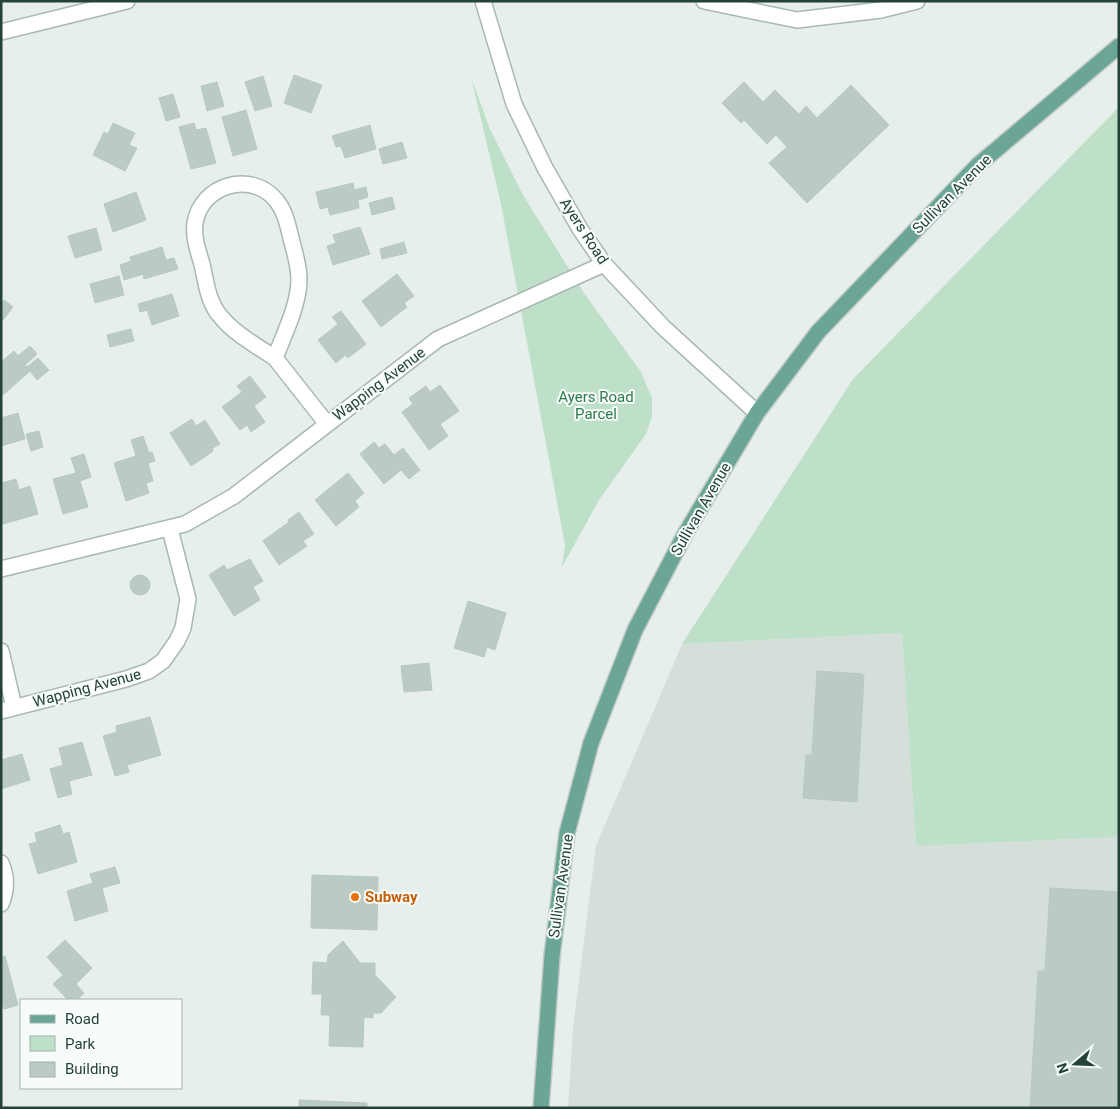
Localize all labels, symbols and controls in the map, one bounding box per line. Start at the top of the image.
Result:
street label: Sullivan Avenue [909,151,995,237]
street label: Ayers Road [556,195,612,267]
street label: Wapping Avenue [329,343,429,425]
park label: Ayers Road Parcel [558,388,634,423]
street label: Sullivan Avenue [667,459,735,559]
street label: Wapping Avenue [31,665,143,711]
street label: Sullivan Avenue [545,833,577,939]
place label: Subway [365,888,418,906]
marker: Subway [349,891,361,903]
legend [20,999,182,1089]
text: Road [65,1010,99,1028]
text: Park [65,1035,96,1053]
north arrow [1050,1039,1100,1089]
text: Building [65,1060,119,1078]
text: N [1054,1061,1072,1076]

